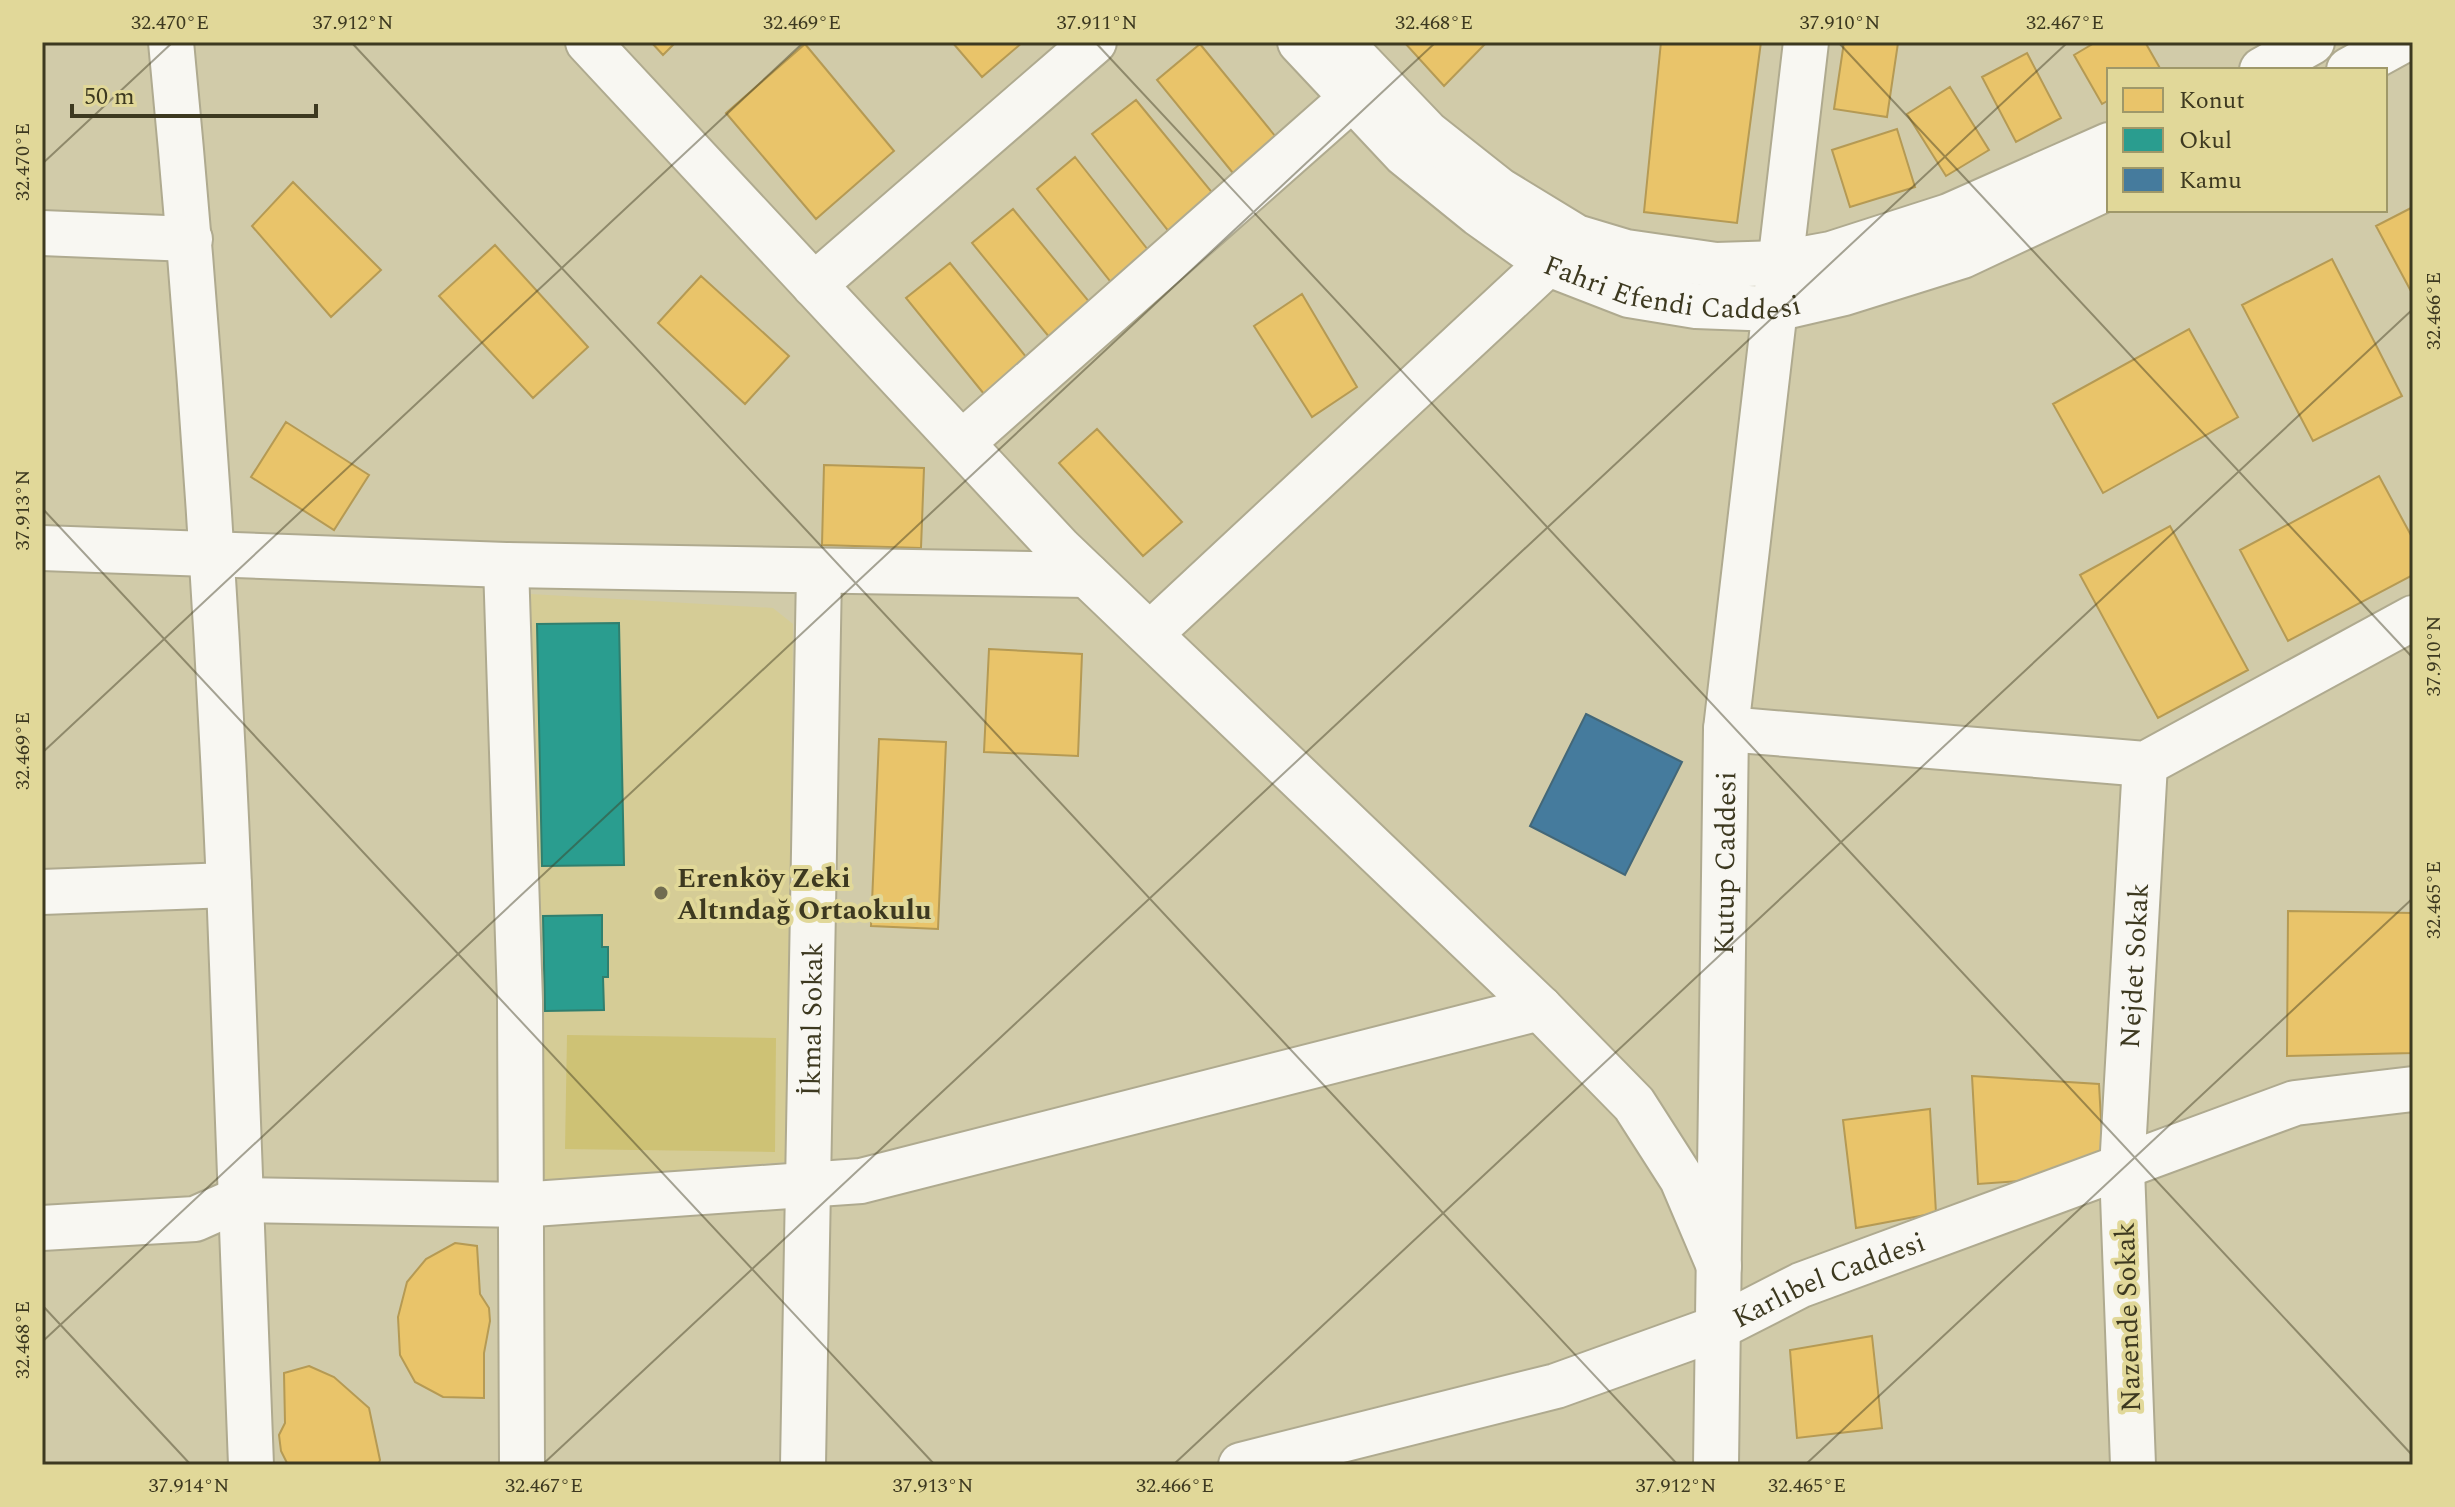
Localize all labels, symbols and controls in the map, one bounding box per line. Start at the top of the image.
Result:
text: 32.470°E [131,8,209,38]
text: 37.912°N [313,8,393,38]
text: 32.469°E [763,8,841,38]
text: 37.911°N [1057,8,1137,38]
text: 32.468°E [1395,8,1473,38]
text: 37.910°N [1800,8,1880,38]
text: 32.467°E [2026,8,2104,38]
scale bar [72,68,316,118]
legend [2107,68,2387,212]
text: 50 m [84,79,135,115]
text: Konut [2179,83,2245,119]
text: 32.470°E [8,123,38,201]
text: Okul [2179,123,2232,159]
text: Kamu [2179,163,2242,199]
street label: Fahri Efendi Caddesi [1537,244,1805,332]
text: 32.466°E [2419,272,2449,350]
text: 37.913°N [8,470,38,550]
text: 37.910°N [2419,616,2449,696]
text: 32.469°E [8,712,38,790]
street label: Kutup Caddesi [1703,771,1748,955]
place label: Erenköy Zeki Altındağ Ortaokulu [677,857,932,932]
text: 32.465°E [2419,861,2449,939]
street label: Nejdet Sokak [2109,882,2161,1050]
marker: Erenköy Zeki Altındağ Ortaokulu [652,884,670,902]
street label: İkmal Sokak [790,942,835,1097]
street label: Karlıbel Caddesi [1725,1221,1932,1340]
street label: Nazende Sokak [2104,1221,2153,1412]
text: 32.468°E [8,1301,38,1379]
text: 37.914°N [149,1471,229,1501]
text: 32.467°E [505,1471,583,1501]
text: 37.913°N [893,1471,973,1501]
text: 32.466°E [1136,1471,1214,1501]
text: 37.912°N [1636,1471,1716,1501]
text: 32.465°E [1768,1471,1846,1501]

